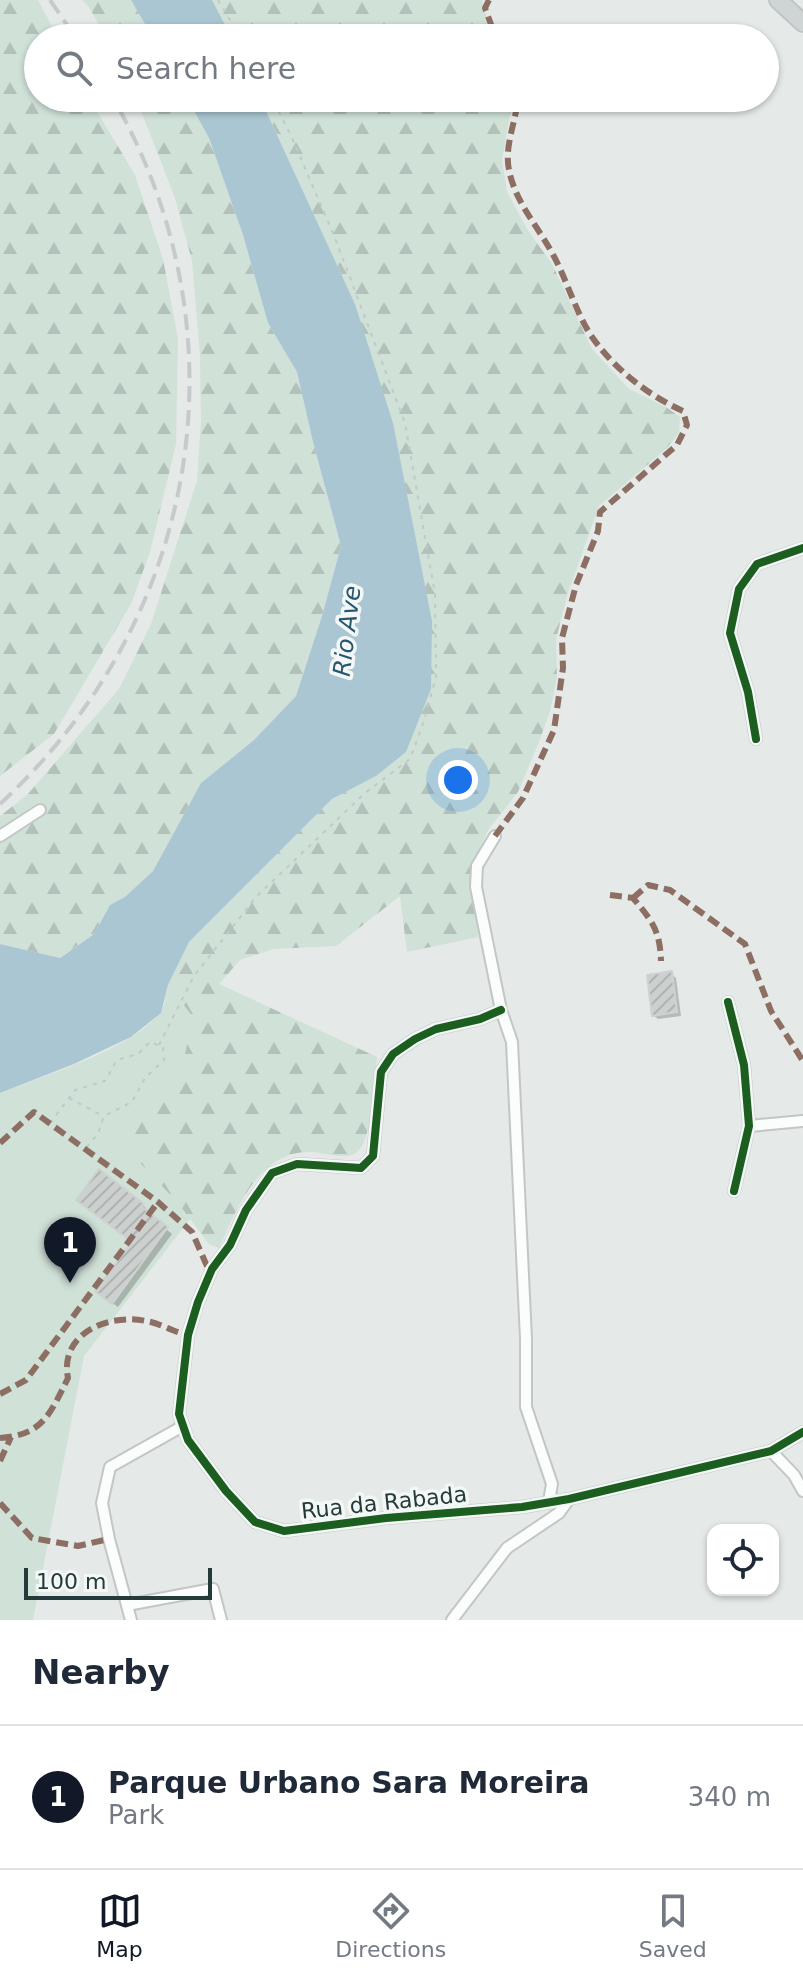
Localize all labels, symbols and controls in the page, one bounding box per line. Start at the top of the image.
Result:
search box [24,24,779,112]
icon: search [52,46,96,90]
text: Search here [116,51,296,86]
water label: Rio Ave [328,584,366,678]
your location [438,760,478,800]
pin: 1 [44,1217,96,1283]
street label: Rua da Rabada [300,1481,468,1524]
map controls [707,1524,779,1596]
button: locate [707,1524,779,1596]
scale bar [24,1564,212,1600]
text: 100 m [36,1569,106,1594]
text: Nearby [32,1652,170,1692]
text: Parque Urbano Sara Moreira [108,1765,589,1800]
text: 1 [49,1782,67,1812]
text: 340 m [688,1782,771,1812]
text: Park [108,1800,164,1830]
tab: Map [96,1889,143,1962]
tab: Directions [335,1889,446,1962]
tab: Saved [639,1889,707,1962]

